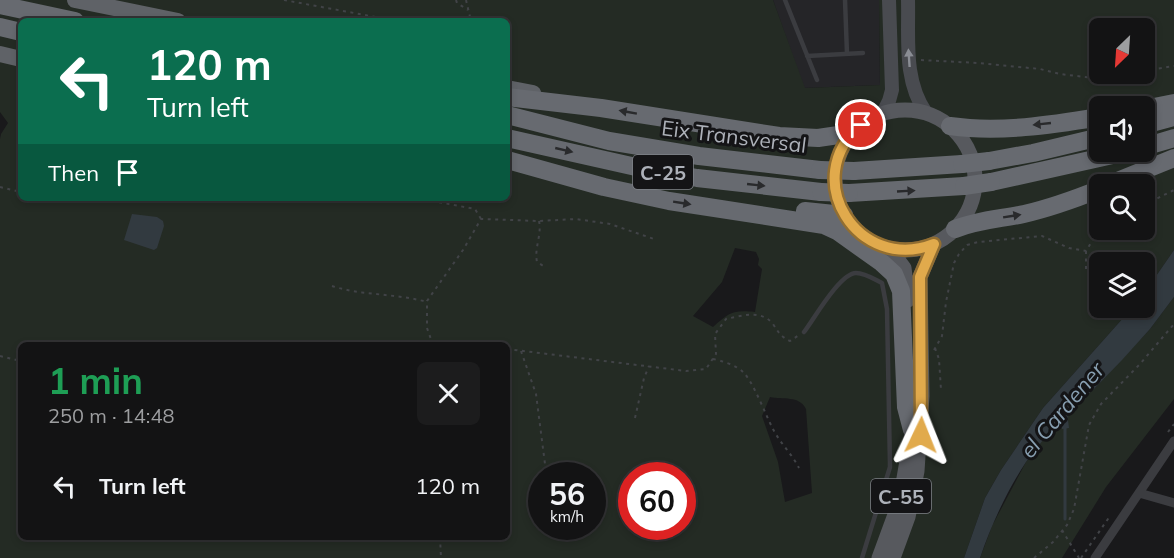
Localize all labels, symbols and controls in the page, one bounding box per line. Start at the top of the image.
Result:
north arrow [1089,18,1155,84]
map controls [1089,18,1155,318]
text: 120 m [147,38,272,91]
icon: left [48,42,126,120]
one-way arrow [904,49,914,68]
text: Turn left [147,90,249,124]
button: sound [1089,96,1155,162]
pin [835,99,886,150]
one-way arrow [618,107,637,116]
icon: arrive [844,108,877,141]
street label: Eix Transversal [660,114,808,158]
one-way arrow [1032,119,1051,129]
one-way arrow [555,146,573,156]
road number: C-25 [633,155,693,189]
icon: arrive [111,156,144,189]
text: Then [48,159,99,187]
button: search [1089,174,1155,240]
one-way arrow [746,180,765,190]
one-way arrow [897,186,916,195]
one-way arrow [673,198,692,207]
one-way arrow [1002,211,1021,220]
button: layers [1089,252,1155,318]
water label: el Cardener [1014,356,1111,464]
text: 1 min [48,358,143,403]
button: close [417,362,480,425]
text: 250 m · 14:48 [48,403,174,428]
position arrow [889,403,953,467]
speed limit sign: 60 [618,462,696,540]
icon: left [48,470,81,503]
text: Turn left [99,472,186,500]
text: 120 m [415,472,480,500]
text: 56 [549,475,585,513]
road number: C-55 [871,479,931,513]
text: km/h [550,507,584,526]

